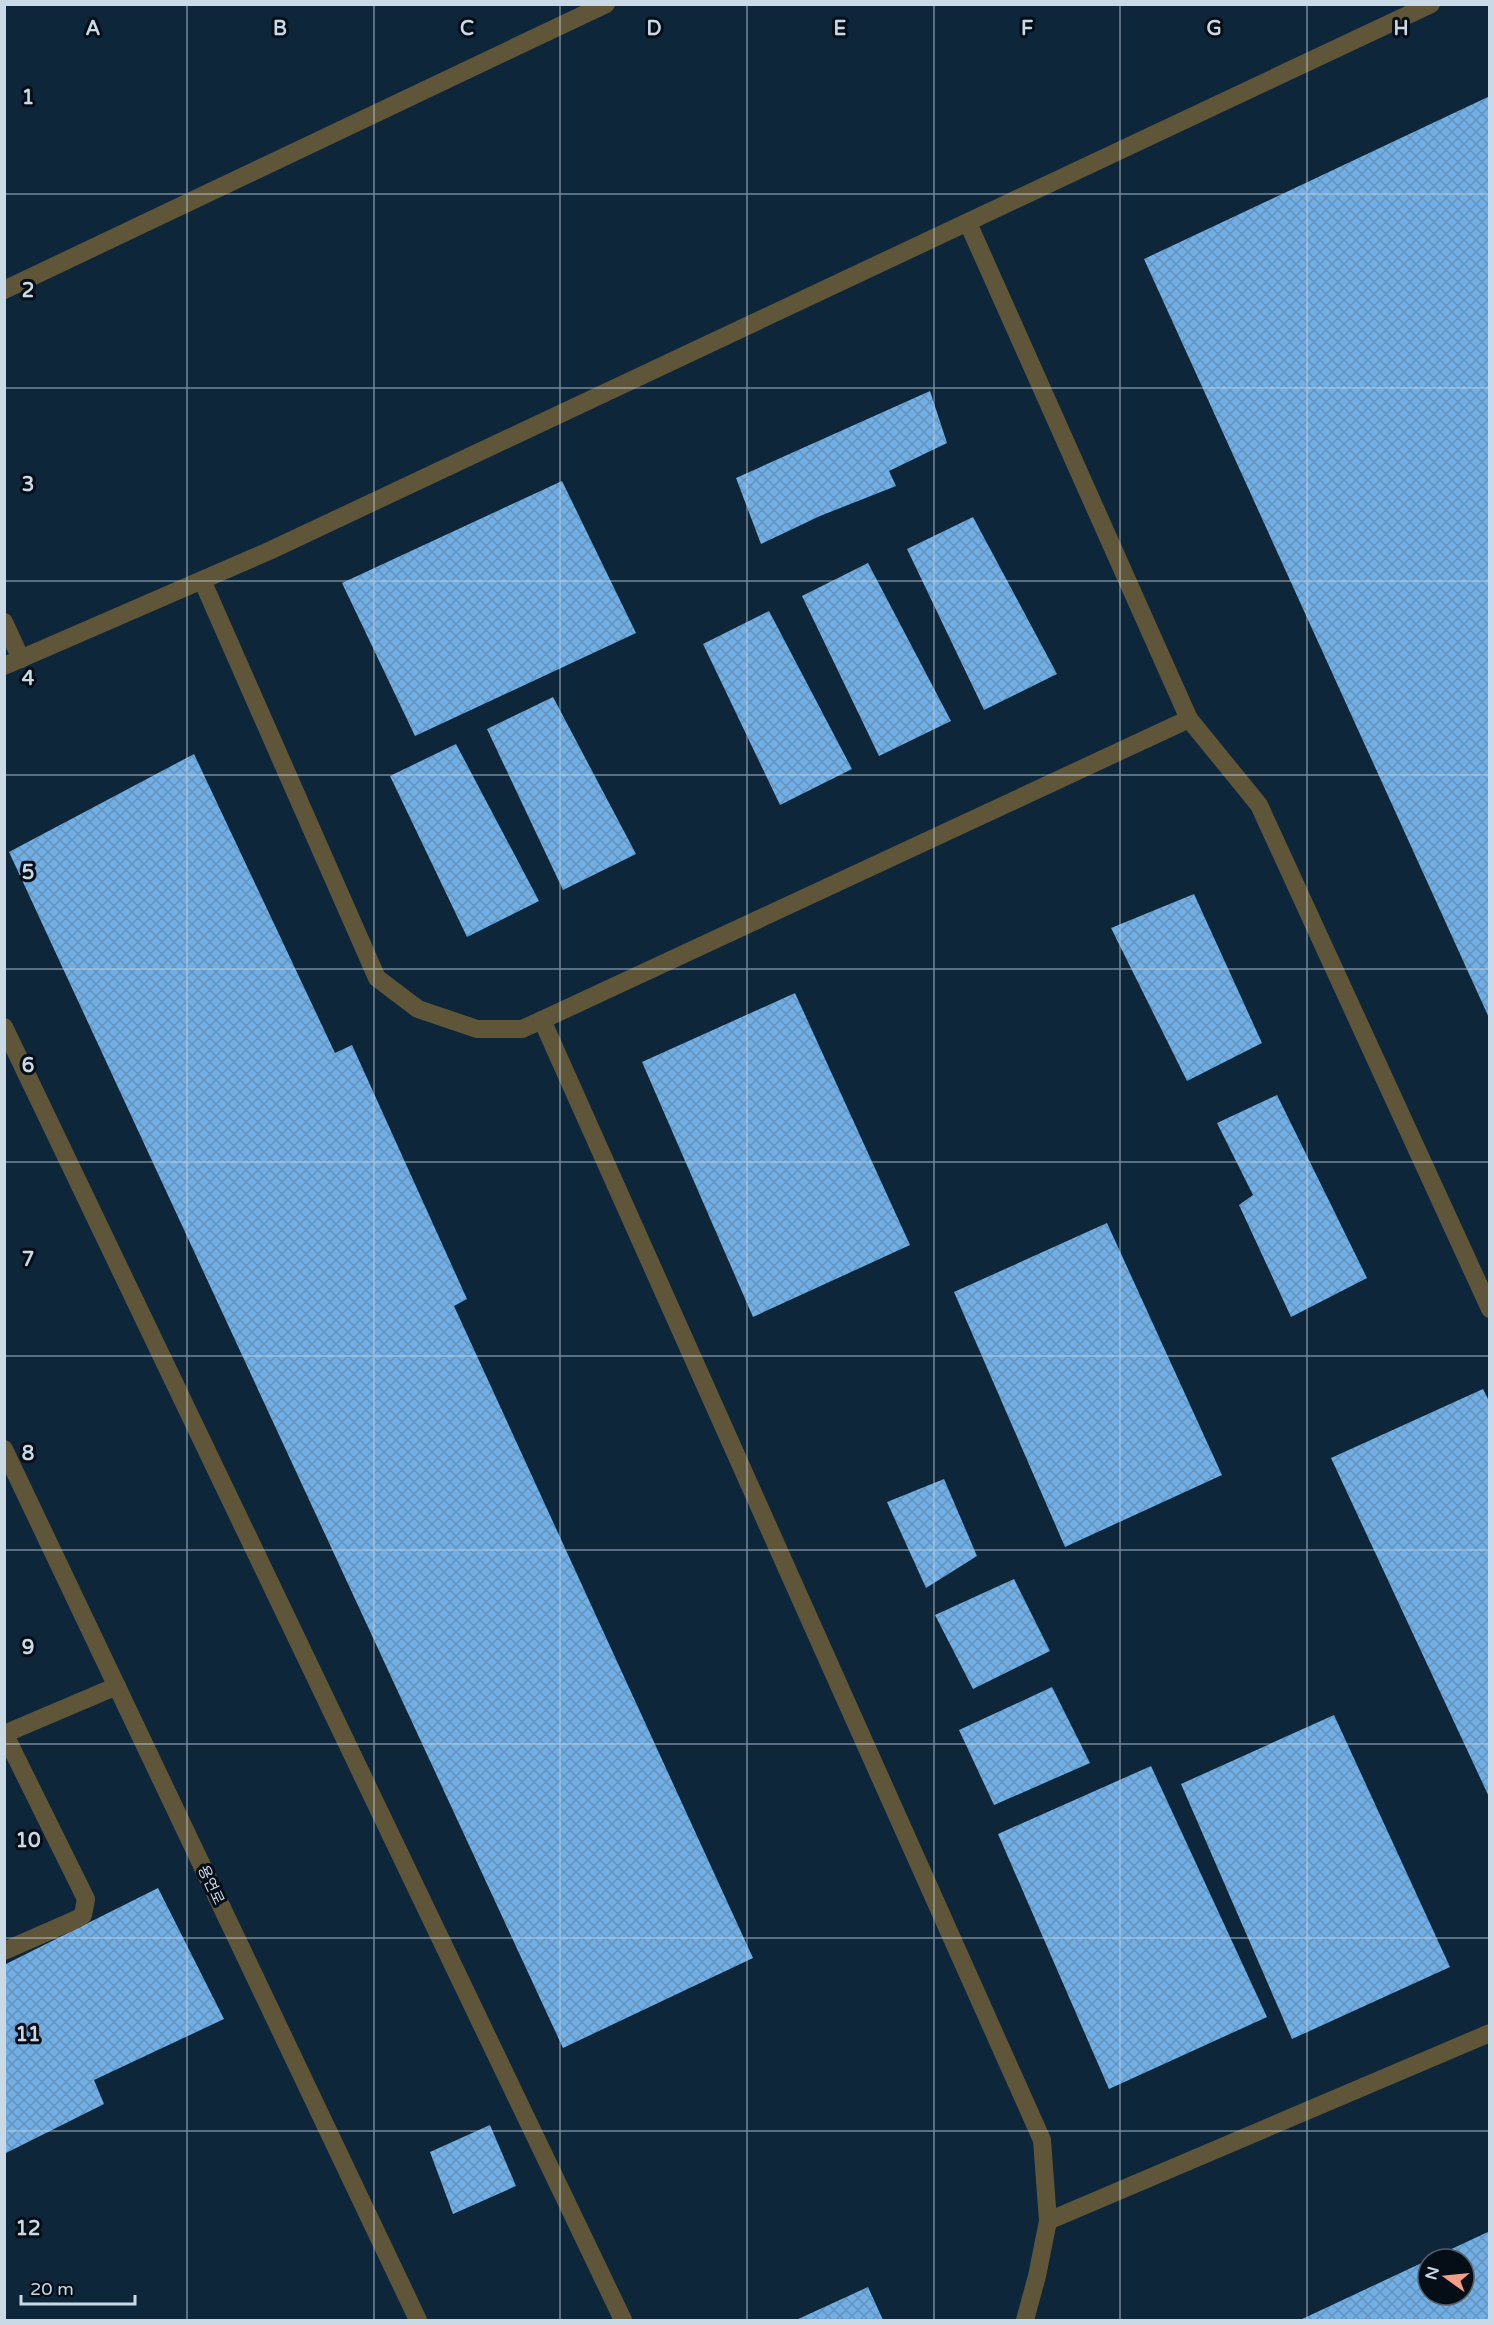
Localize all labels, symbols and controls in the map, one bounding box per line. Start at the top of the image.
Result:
text: A [86,17,101,41]
text: B [273,17,287,41]
text: C [460,17,474,41]
text: D [646,17,662,41]
text: E [834,17,847,41]
text: F [1021,17,1033,41]
text: G [1206,17,1222,41]
text: H [1393,17,1409,41]
text: 1 [22,86,34,110]
text: 2 [22,279,34,303]
text: 3 [22,473,34,497]
text: 4 [22,667,35,691]
text: 5 [22,861,34,885]
text: 6 [22,1054,34,1078]
text: 7 [22,1248,34,1272]
text: 8 [22,1442,34,1466]
text: 9 [22,1636,34,1660]
text: 10 [15,1829,41,1853]
street label: 용연로 [194,1862,228,1908]
text: 11 [15,2023,41,2047]
text: 12 [15,2217,41,2241]
north arrow [1416,2247,1476,2307]
text: N [1421,2265,1444,2282]
scale bar [21,2268,135,2306]
text: 20 m [30,2278,74,2300]

